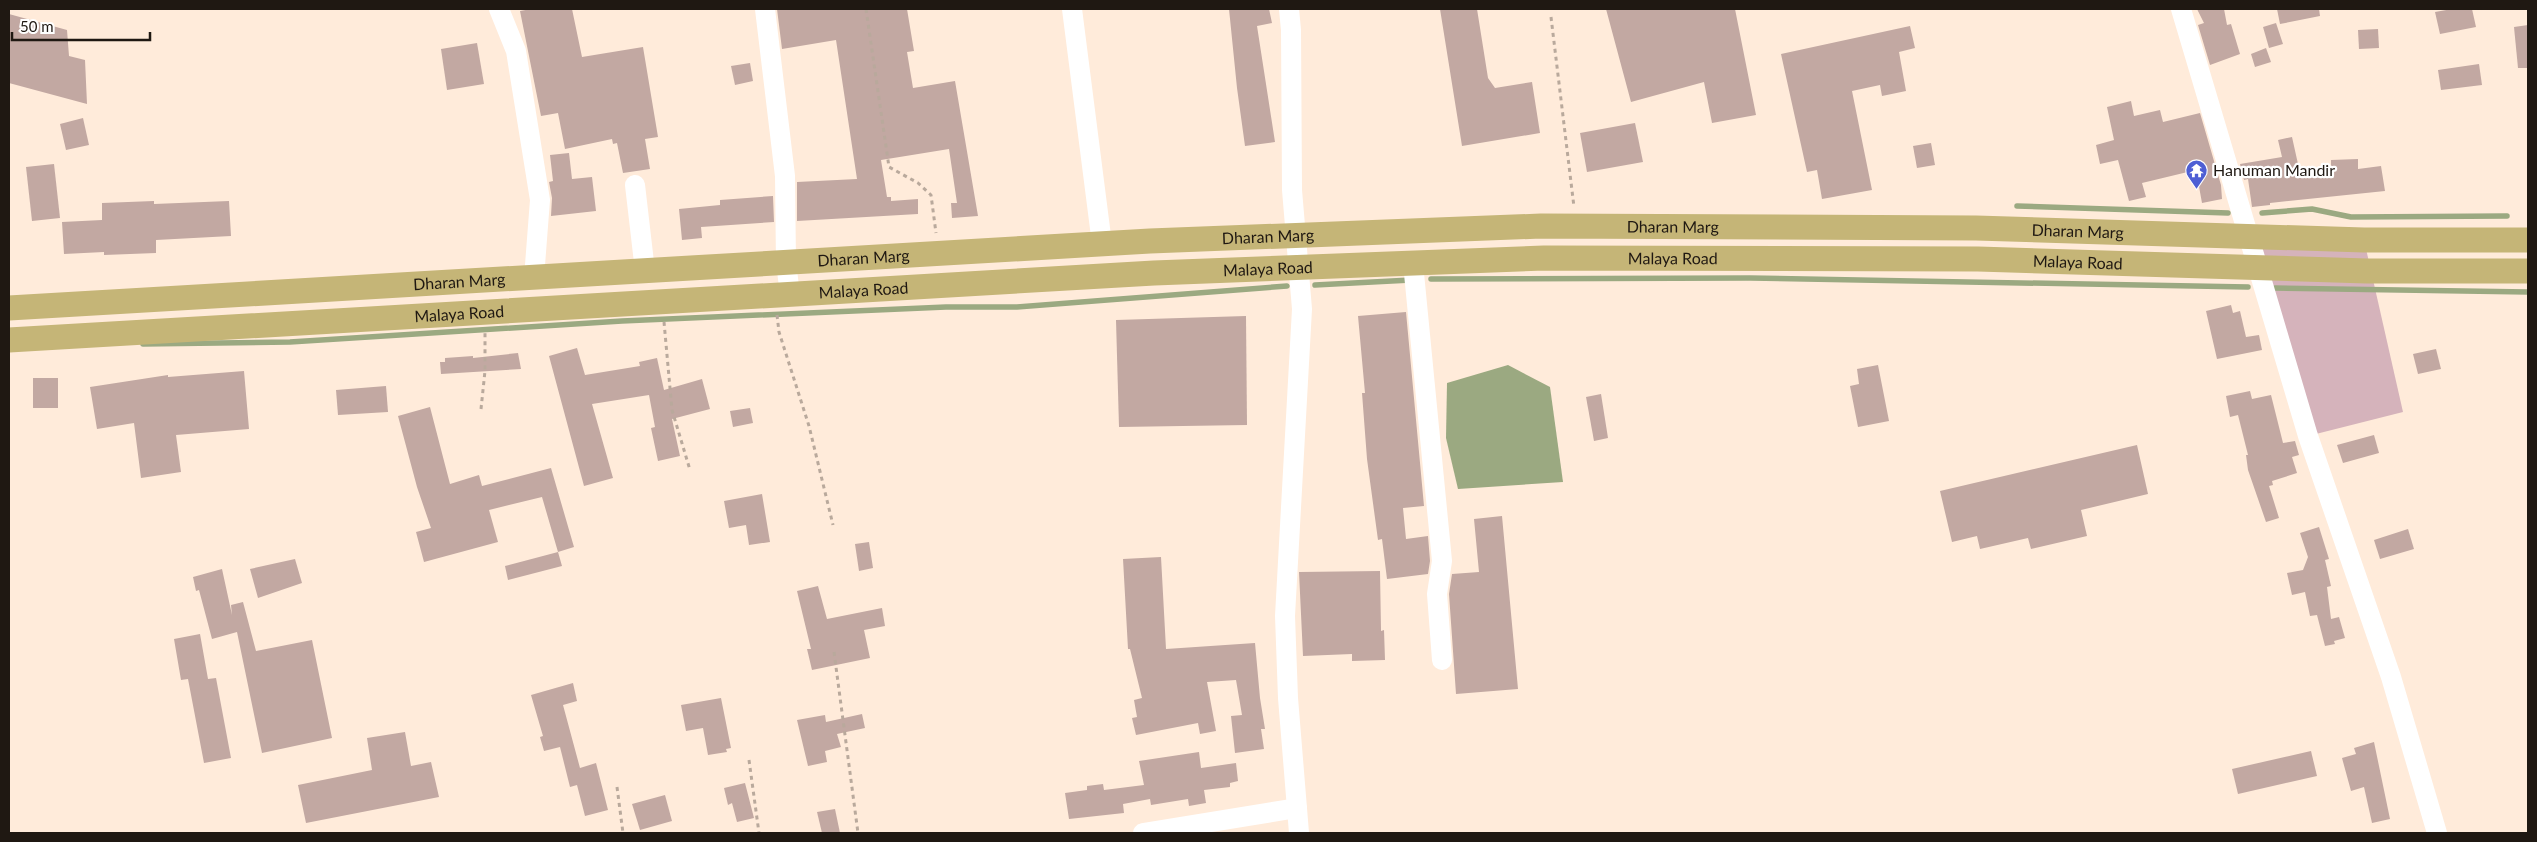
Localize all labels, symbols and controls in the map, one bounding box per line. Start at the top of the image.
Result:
scale bar [12,10,150,42]
text: 50 m [20,17,54,35]
temple icon: Hanuman Mandir [2185,158,2209,189]
place label: Hanuman Mandir [2213,160,2335,179]
street label: Dharan Marg [1627,216,1719,236]
street label: Dharan Marg [2031,220,2124,242]
street label: Dharan Marg [1222,225,1314,247]
street label: Dharan Marg [817,245,910,270]
street label: Malaya Road [1628,248,1718,267]
street label: Malaya Road [2033,251,2123,272]
street label: Malaya Road [1223,257,1313,279]
street label: Dharan Marg [413,269,506,293]
street label: Malaya Road [818,277,909,302]
street label: Malaya Road [414,301,505,325]

